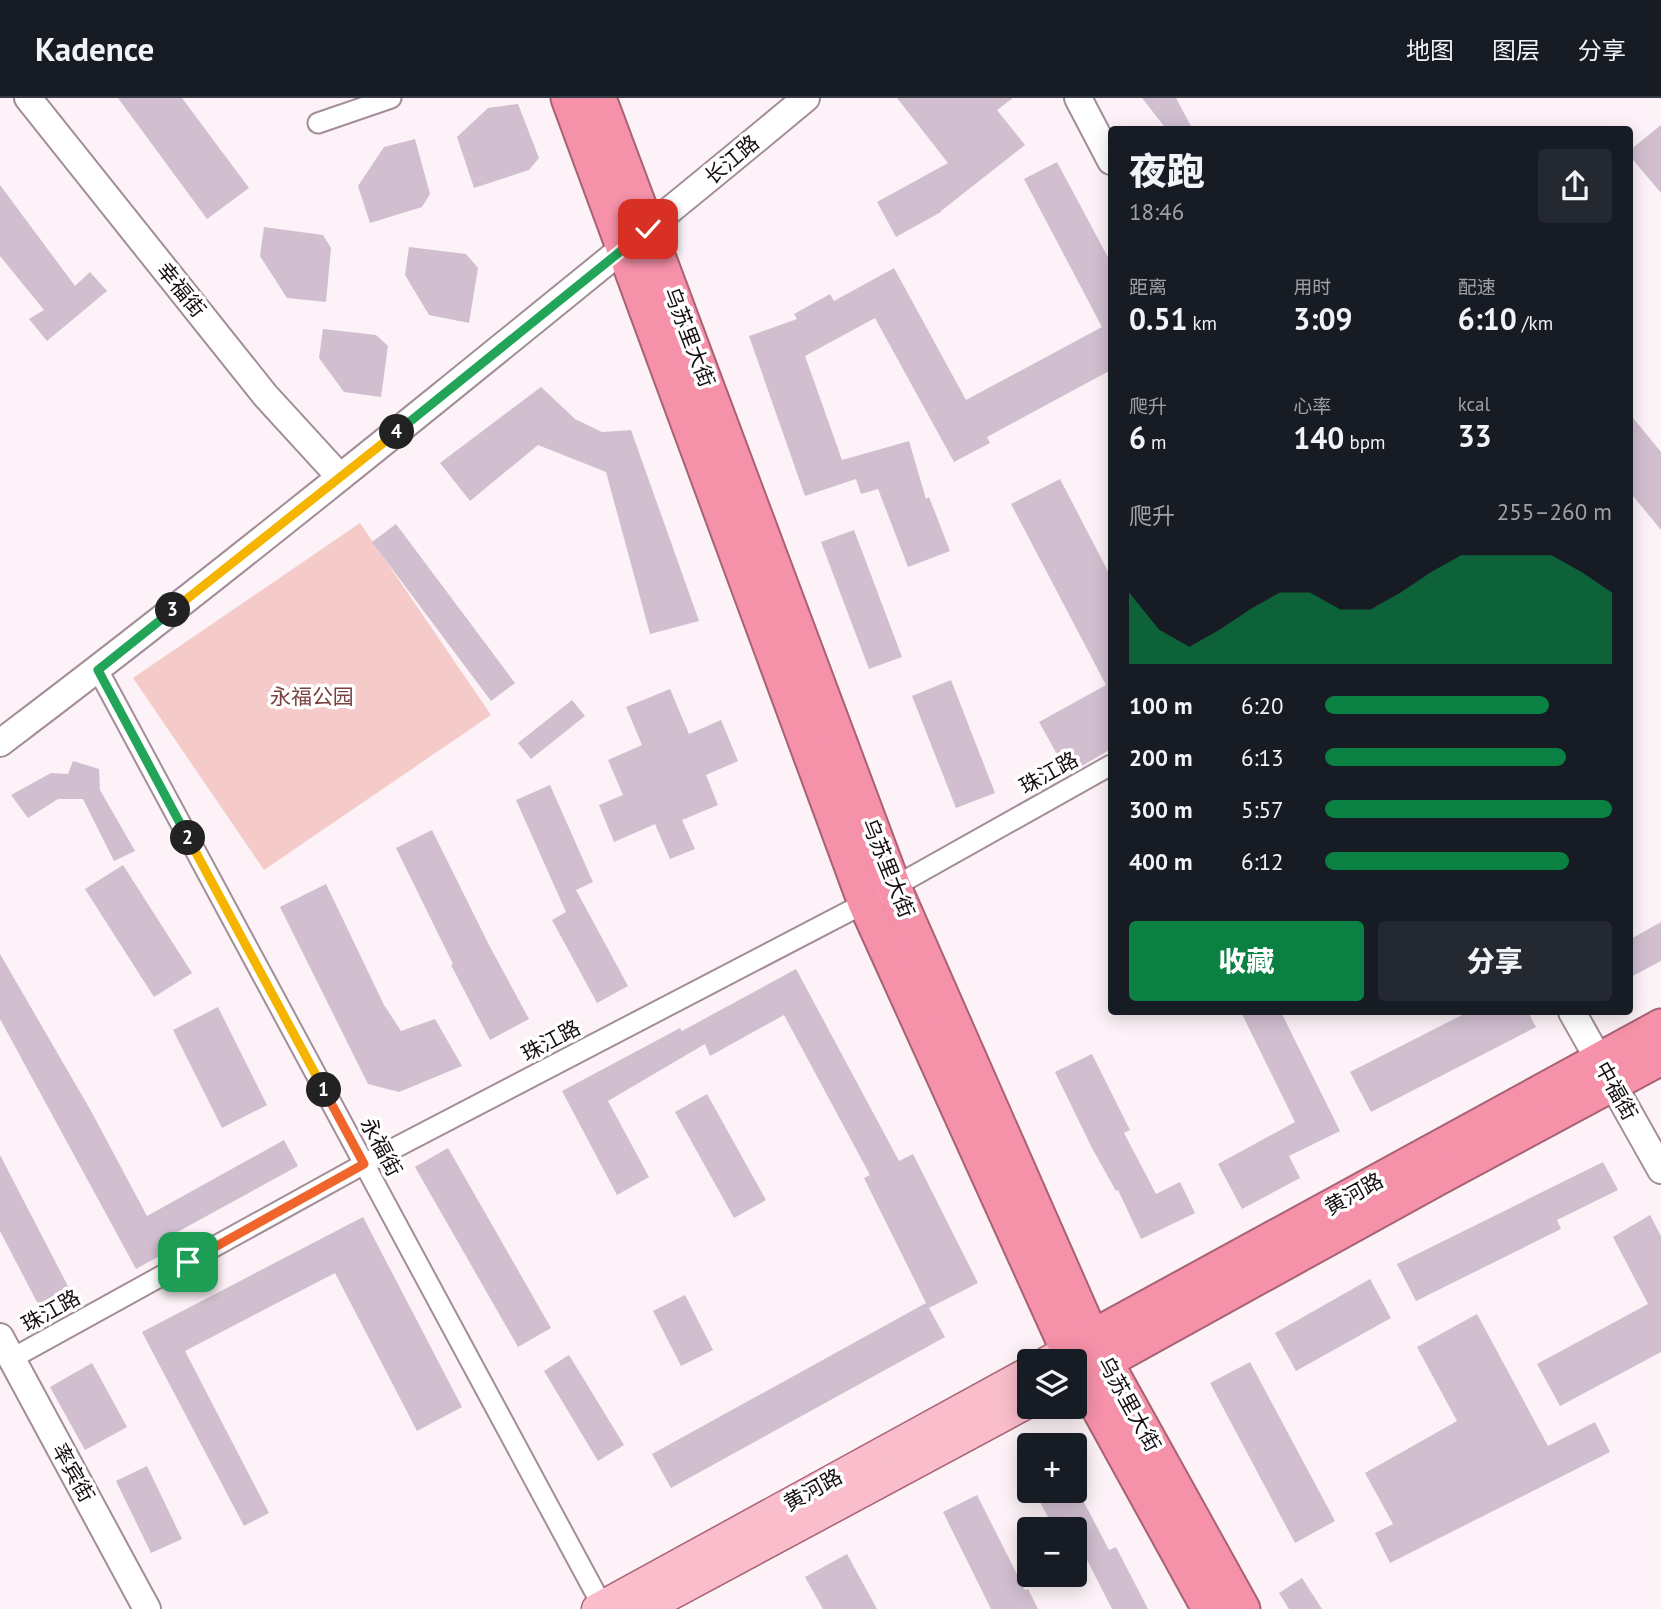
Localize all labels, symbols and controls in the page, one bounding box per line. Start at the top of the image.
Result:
text: Kadence [35,27,154,70]
text: 地图 [1406,35,1454,66]
text: 图层 [1492,35,1540,66]
text: 分享 [1578,35,1626,66]
street label: 长江路 [699,129,764,190]
text: 夜跑 [1129,146,1205,195]
button: share [1538,149,1612,223]
text: 18:46 [1129,197,1184,226]
pin [618,199,678,259]
icon: check [629,210,667,248]
street label: 幸福街 [151,257,212,323]
text: 距离 [1129,275,1167,299]
text: 用时 [1293,275,1331,299]
text: 配速 [1458,275,1496,299]
street label: 乌苏里大街 [658,283,721,391]
text: 0.51 [1129,299,1187,338]
text: 3:09 [1293,299,1352,338]
text: 6:10 [1458,299,1517,338]
text: km [1187,311,1217,335]
text: /km [1517,311,1553,335]
text: kcal [1458,392,1490,416]
text: 爬升 [1129,394,1167,418]
text: 心率 [1293,394,1331,418]
pin: 4 [380,414,414,450]
text: 33 [1458,416,1492,455]
text: 6 [1129,418,1146,457]
text: 140 [1293,418,1344,457]
text: 4 [391,419,402,443]
text: m [1146,430,1167,454]
text: bpm [1344,430,1385,454]
text: 255–260 m [1497,497,1612,526]
text: 爬升 [1129,501,1175,530]
pin: 3 [156,592,190,628]
text: 3 [167,597,178,621]
park label: 永福公园 [270,683,354,710]
text: 100 m [1129,691,1192,720]
text: 6:20 [1241,691,1284,720]
text: 200 m [1129,743,1192,772]
text: 6:13 [1241,743,1284,772]
street label: 珠江路 [1015,745,1083,800]
text: 300 m [1129,795,1192,824]
text: 5:57 [1241,795,1284,824]
street label: 乌苏里大街 [856,814,921,922]
pin: 2 [170,820,206,856]
text: 2 [182,825,193,849]
text: 400 m [1129,847,1192,876]
text: 6:12 [1241,847,1284,876]
button: 收藏 [1129,921,1364,1001]
button: 分享 [1378,921,1612,1001]
street label: 珠江路 [517,1014,585,1067]
street label: 中福街 [1589,1057,1644,1125]
pin: 1 [306,1072,342,1108]
text: 1 [318,1077,329,1101]
street label: 永福街 [355,1113,408,1181]
street label: 黄河路 [1320,1166,1388,1221]
pin [158,1232,218,1292]
icon: arrive [169,1243,207,1281]
street label: 珠江路 [17,1283,85,1338]
map controls [1017,1349,1087,1587]
button: layers [1017,1349,1087,1419]
street label: 乌苏里大街 [1092,1351,1167,1456]
button: + [1017,1433,1087,1503]
street label: 率宾街 [46,1439,101,1507]
street label: 黄河路 [779,1462,847,1517]
button: − [1017,1517,1087,1587]

